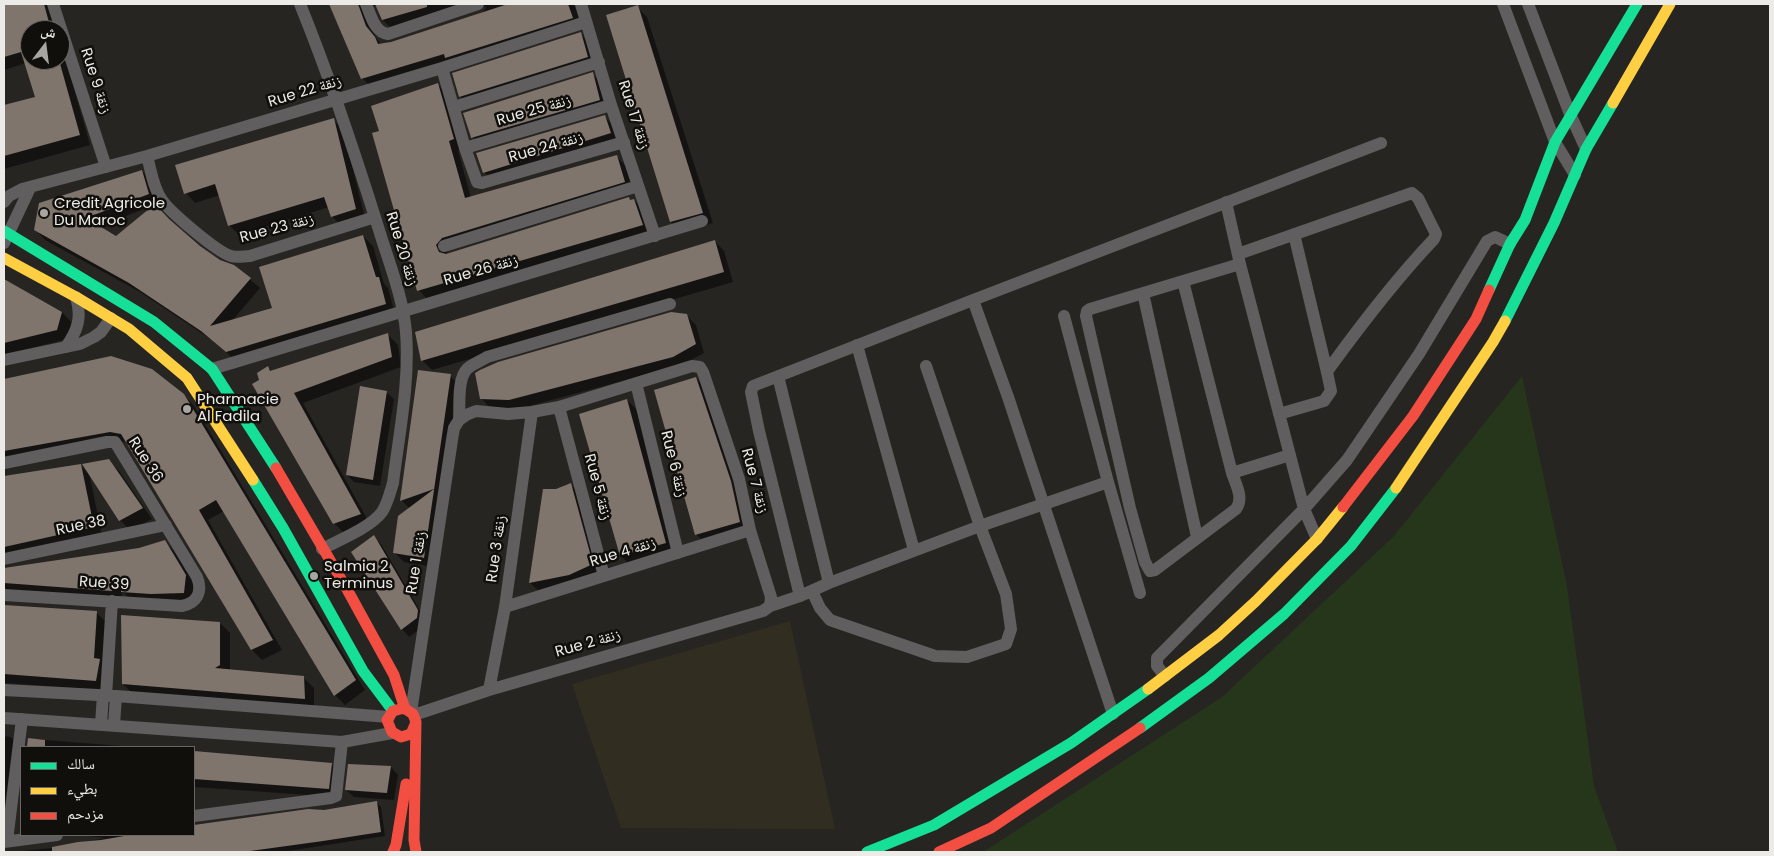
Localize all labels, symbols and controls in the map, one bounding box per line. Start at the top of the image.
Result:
north arrow [20,20,70,70]
text: ش [39,20,58,43]
street label: Rue 9 زنقة [76,46,114,116]
street label: Rue 22 زنقة [266,72,344,112]
street label: Rue 17 زنقة [613,78,653,152]
street label: Rue 25 زنقة [495,92,573,130]
street label: Rue 24 زنقة [507,129,585,167]
place label: Credit Agricole Du Maroc [54,195,165,230]
marker: Credit Agricole Du Maroc [38,207,50,219]
street label: Rue 23 زنقة [238,210,316,248]
street label: Rue 20 زنقة [381,210,421,288]
street label: Rue 26 زنقة [442,252,520,290]
place label: Pharmacie Al Fadila [197,391,279,426]
marker: Pharmacie Al Fadila [181,403,193,415]
street label: Rue 6 زنقة [656,429,690,499]
street label: Rue 36 [124,434,166,486]
street label: Rue 7 زنقة [737,446,771,516]
street label: Rue 5 زنقة [580,452,614,522]
street label: Rue 38 [55,512,107,540]
street label: Rue 3 زنقة [483,514,511,584]
street label: Rue 1 زنقة [403,530,431,596]
street label: Rue 4 زنقة [588,534,658,572]
place label: Salmia 2 Terminus [324,558,393,593]
marker: Salmia 2 Terminus [308,570,320,582]
street label: Rue 39 [78,573,130,595]
street label: Rue 2 زنقة [553,626,623,662]
legend [20,746,195,836]
text: سالك [67,753,95,774]
text: بطيء [67,778,97,799]
text: مزدحم [67,803,104,824]

